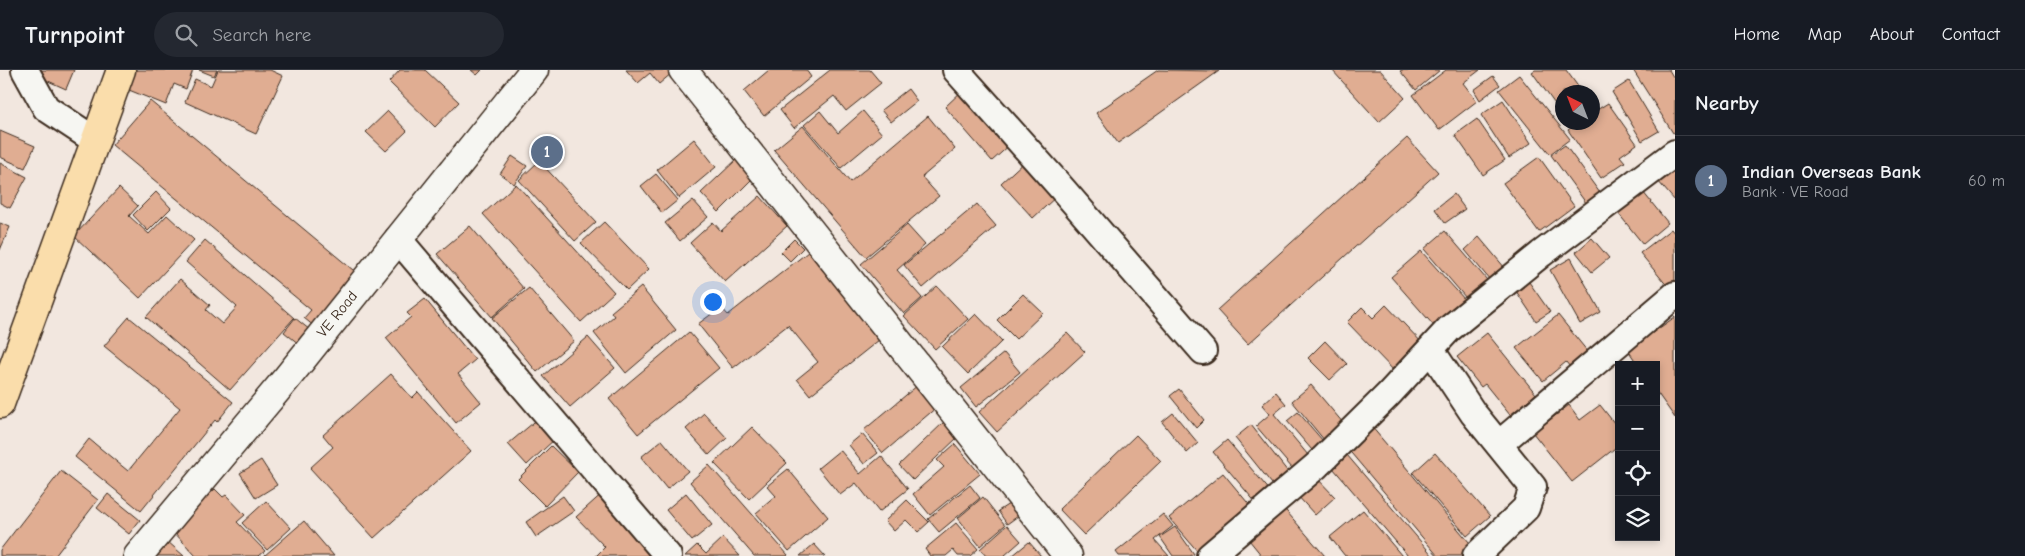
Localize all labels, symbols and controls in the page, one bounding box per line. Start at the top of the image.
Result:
search box [154,12,504,57]
text: Turnpoint [25,21,124,49]
icon: search [172,21,200,49]
text: Search here [212,24,311,46]
text: Home [1733,24,1780,45]
text: Map [1808,24,1842,45]
text: About [1870,24,1914,45]
text: Contact [1942,24,2000,45]
north arrow [1555,85,1600,130]
text: Nearby [1695,91,1759,115]
pin: 1 [531,133,563,171]
text: Indian Overseas Bank [1742,161,1921,183]
text: 1 [1708,172,1714,190]
text: 60 m [1968,172,2005,190]
text: Bank · VE Road [1742,183,1848,201]
street label: VE Road [313,287,361,341]
your location [700,289,726,315]
map controls [1615,361,1660,541]
button: + [1615,361,1660,406]
button: − [1615,406,1660,451]
button: locate [1615,451,1660,496]
button: layers [1615,496,1660,541]

